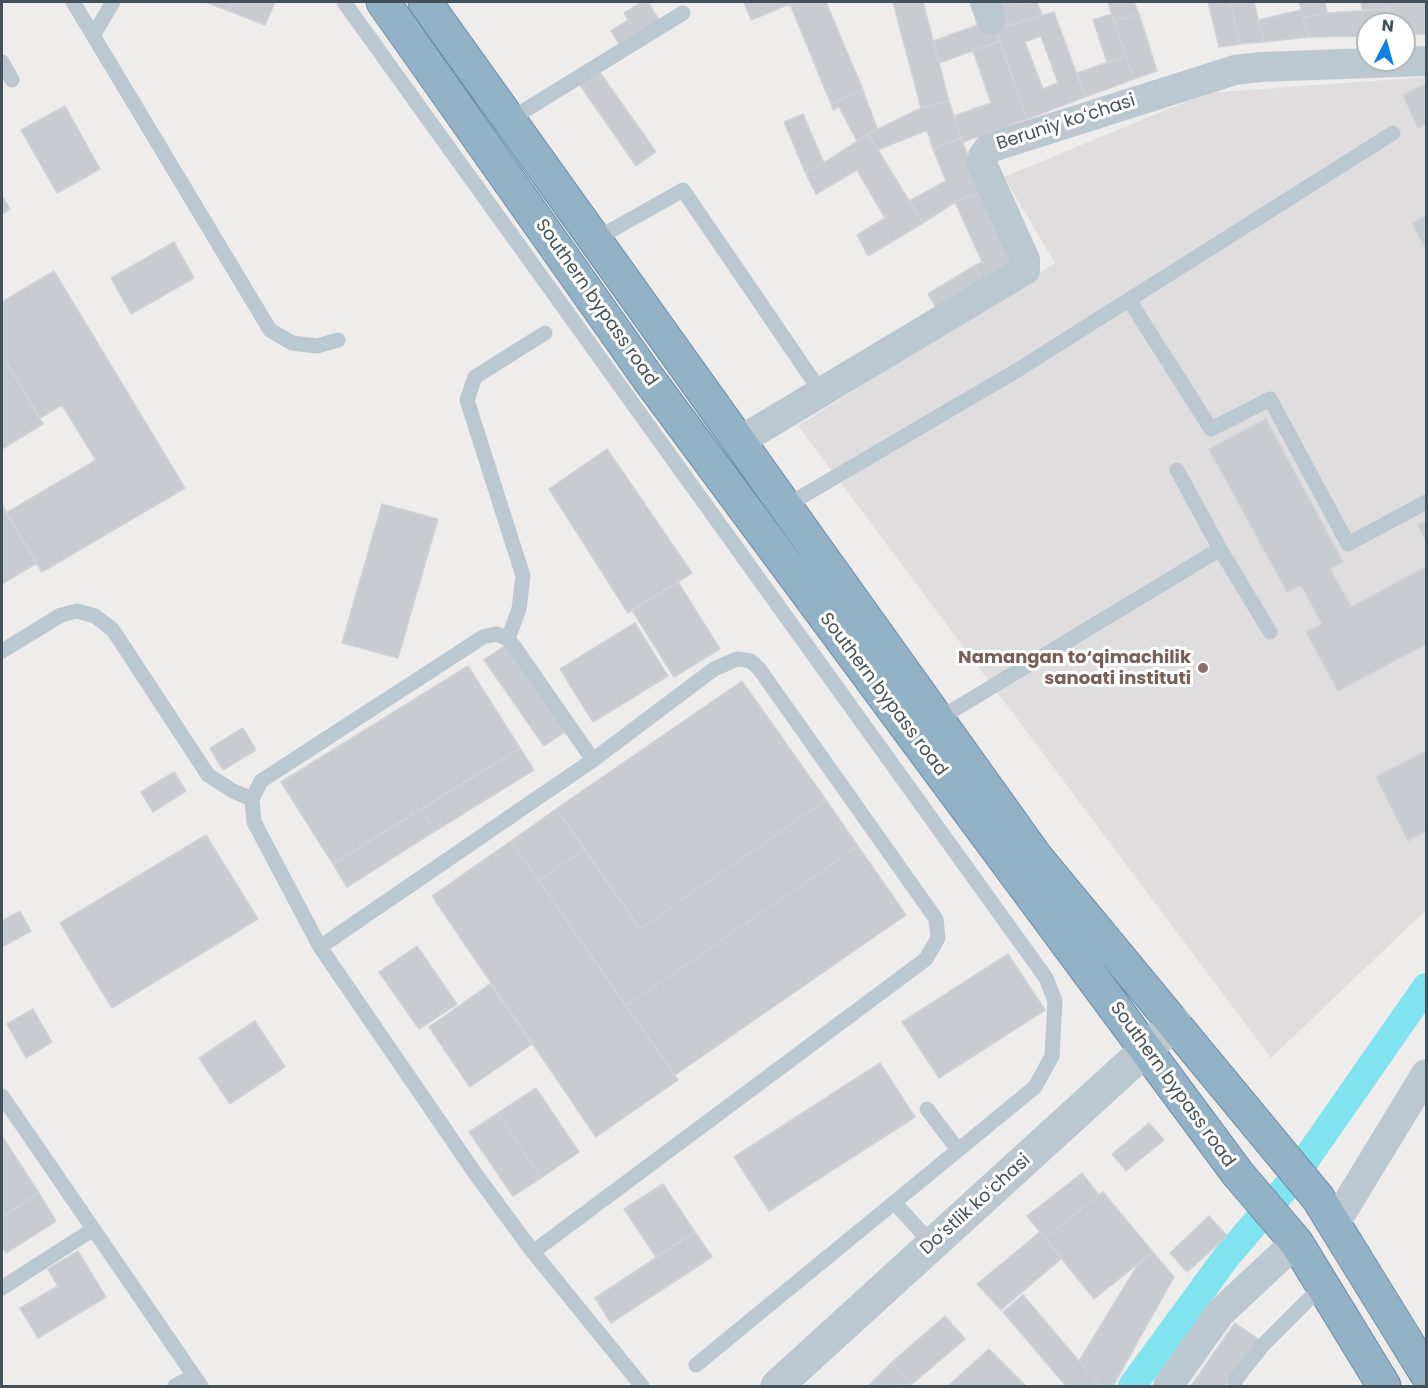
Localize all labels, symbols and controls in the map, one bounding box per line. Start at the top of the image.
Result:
north arrow [1356,12,1416,72]
text: N [1381,14,1395,38]
street label: Beruniy koʻchasi [994,90,1138,156]
street label: Southern bypass road [530,215,662,391]
street label: Southern bypass road [815,609,951,781]
place label: Namangan to‘qimachilik sanoati instituti [958,647,1191,690]
marker: Namangan to‘qimachilik sanoati instituti [1196,661,1210,675]
street label: Southern bypass road [1105,998,1239,1172]
street label: Doʻstlik koʻchasi [917,1150,1035,1260]

